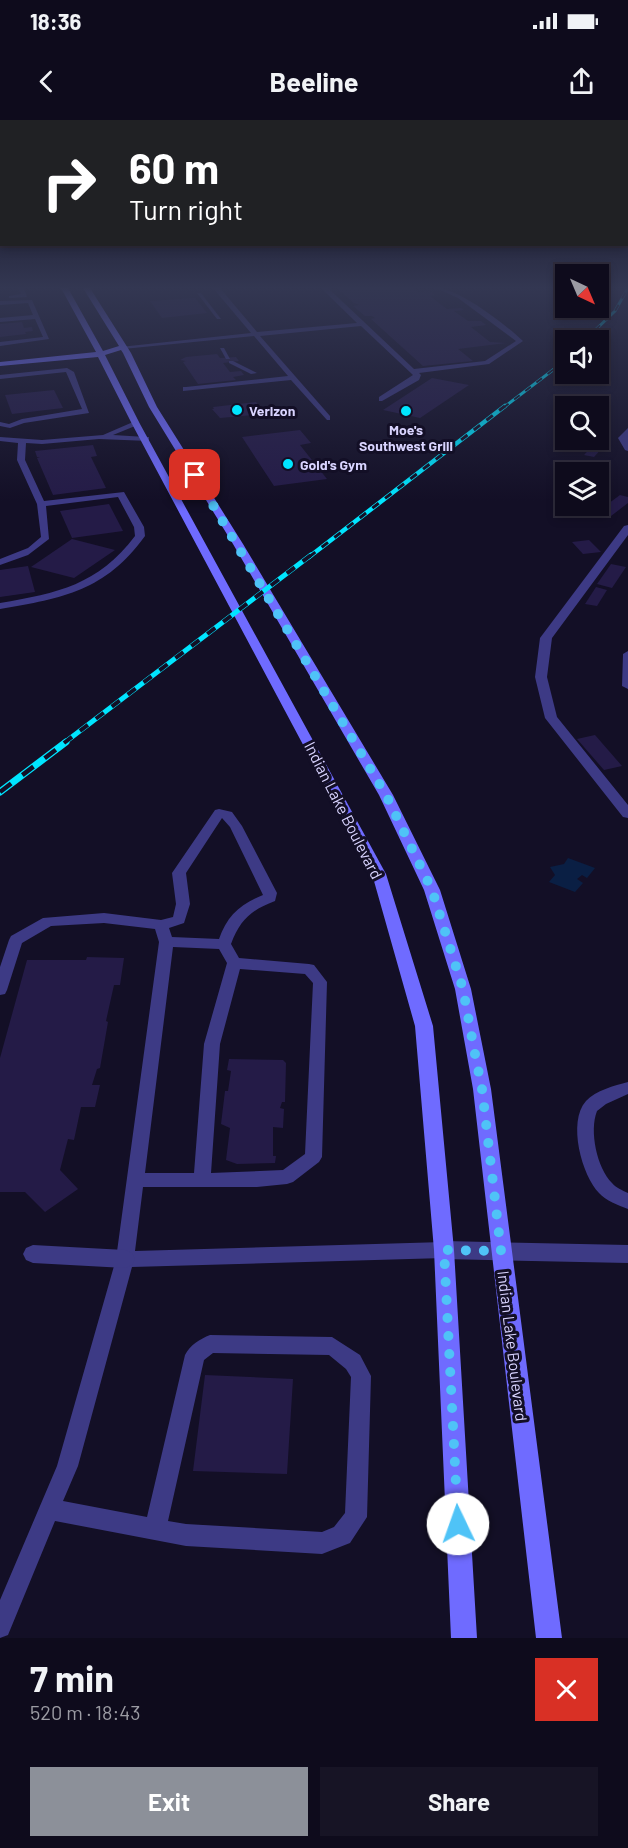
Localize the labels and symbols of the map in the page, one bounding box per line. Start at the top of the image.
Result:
north arrow [555,264,609,318]
place label: Verizon [249,402,295,419]
marker: Verizon [230,403,244,417]
marker: Moe's Southwest Grill [399,404,413,418]
place label: Moe's Southwest Grill [359,421,453,454]
pin [169,449,220,500]
place label: Gold's Gym [300,456,367,473]
marker: Gold's Gym [281,457,295,471]
street label: Indian Lake Boulevard [301,738,387,882]
street label: Indian Lake Boulevard [494,1270,532,1422]
position arrow [426,1492,490,1556]

